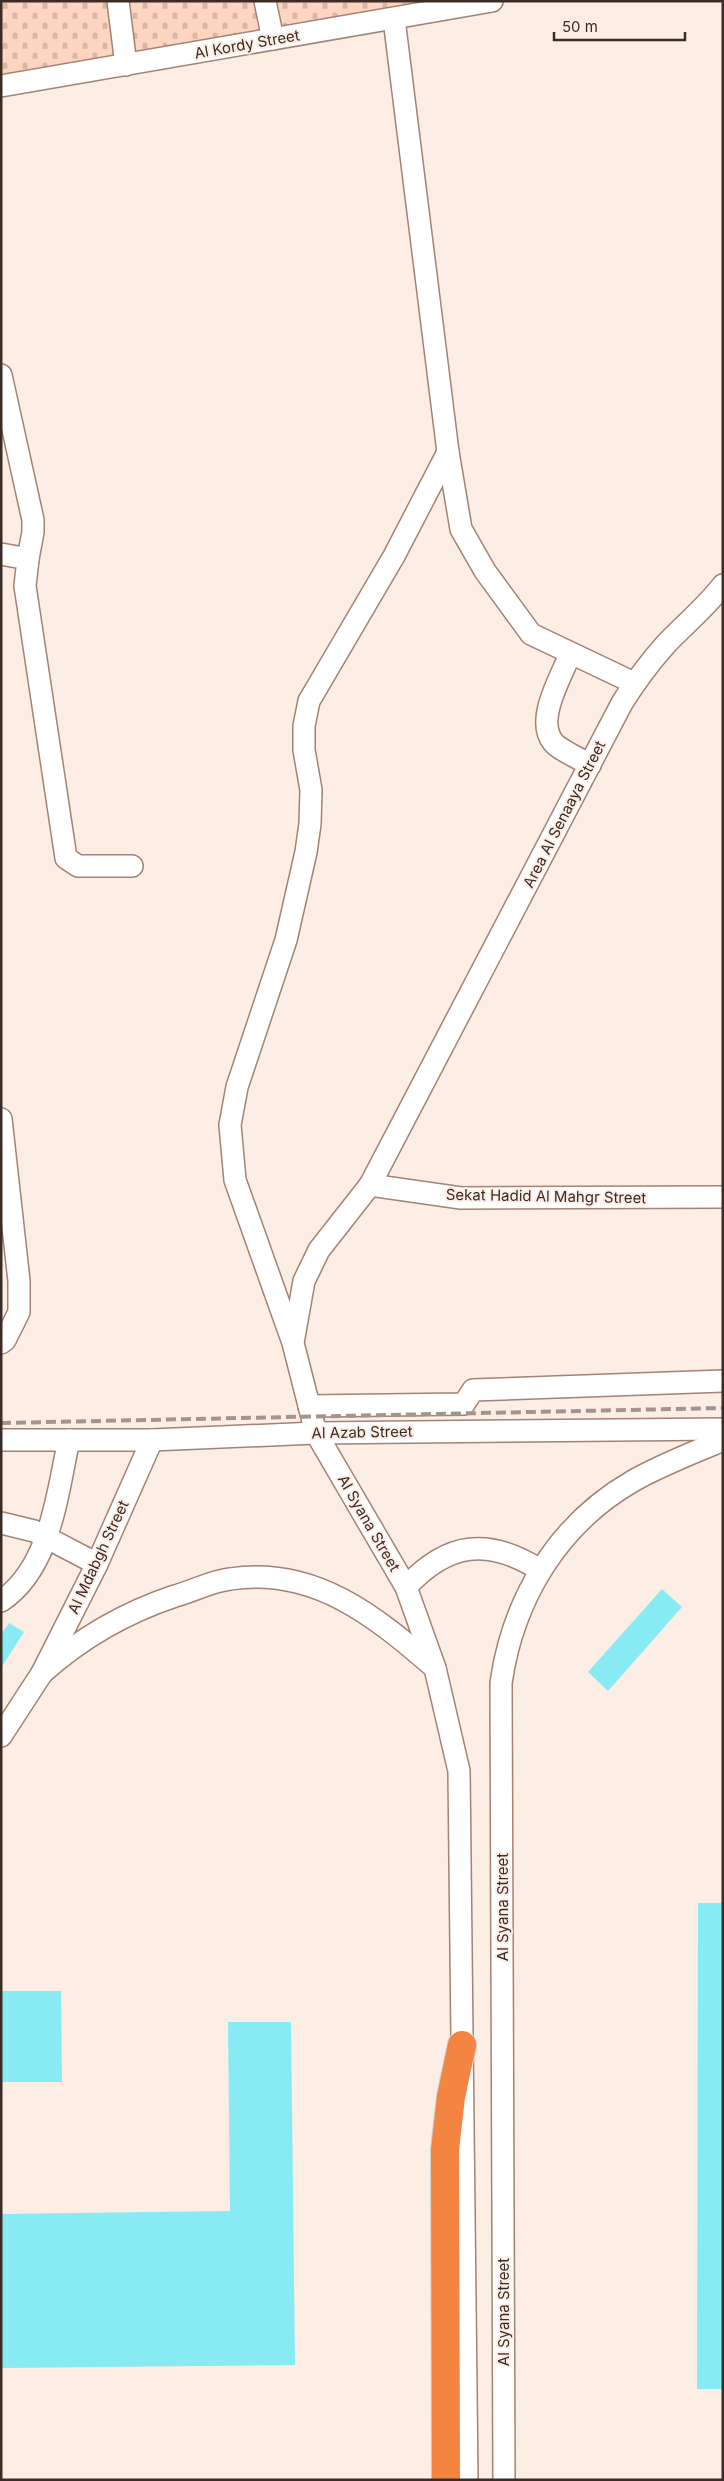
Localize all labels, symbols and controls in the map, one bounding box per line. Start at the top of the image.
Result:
scale bar [554,10,685,42]
text: 50 m [562,17,598,36]
street label: Al Kordy Street [193,25,301,63]
street label: Area Al Senaaya Street [519,737,609,891]
street label: Sekat Hadid Al Mahgr Street [446,1185,646,1207]
street label: Al Azab Street [311,1422,413,1442]
street label: Al Syana Street [334,1471,404,1575]
street label: Al Mdabgh Street [63,1497,133,1617]
street label: Al Syana Street [493,1853,512,1961]
street label: Al Syana Street [494,2258,513,2366]

